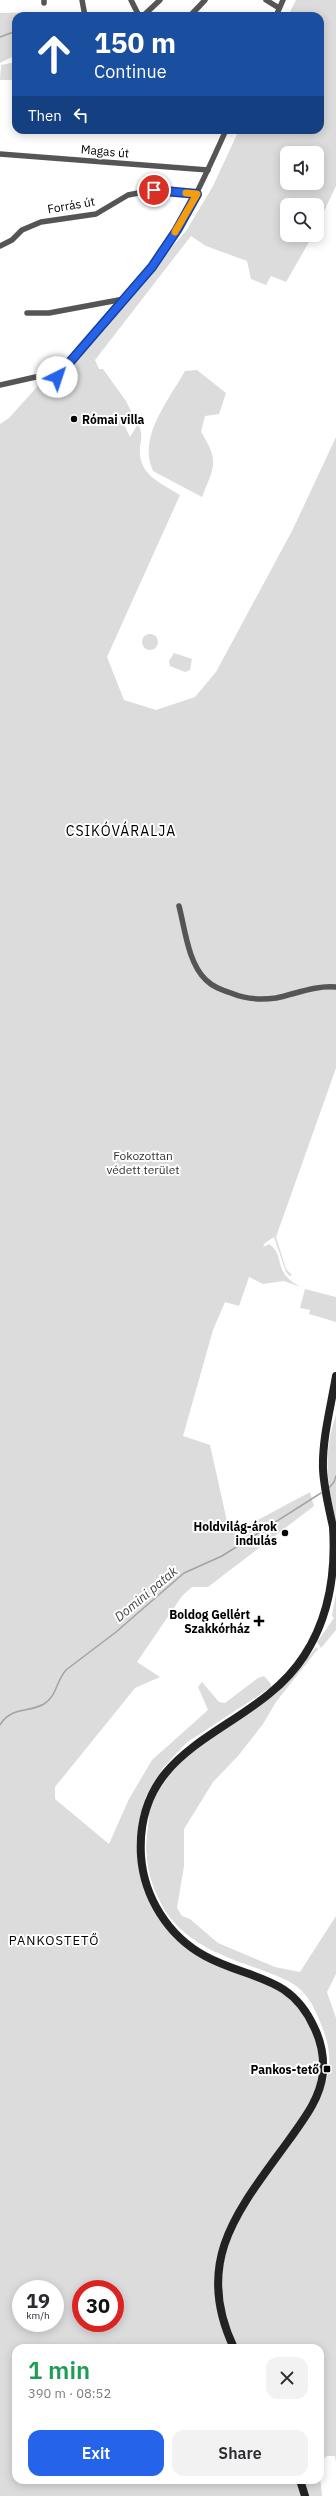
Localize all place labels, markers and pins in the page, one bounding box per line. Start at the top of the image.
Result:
pin [137,173,171,207]
place label: Római villa [82,412,145,427]
marker: Római villa [69,414,79,424]
place label: Holdvilág-árok indulás [193,1519,277,1548]
marker: Holdvilág-árok indulás [280,1528,290,1538]
place label: Boldog Gellért Szakkórház [169,1607,250,1636]
marker: Boldog Gellért Szakkórház [253,1615,265,1627]
place label: Pankos-tető [250,2062,319,2077]
marker: Pankos-tető [322,2064,332,2074]

